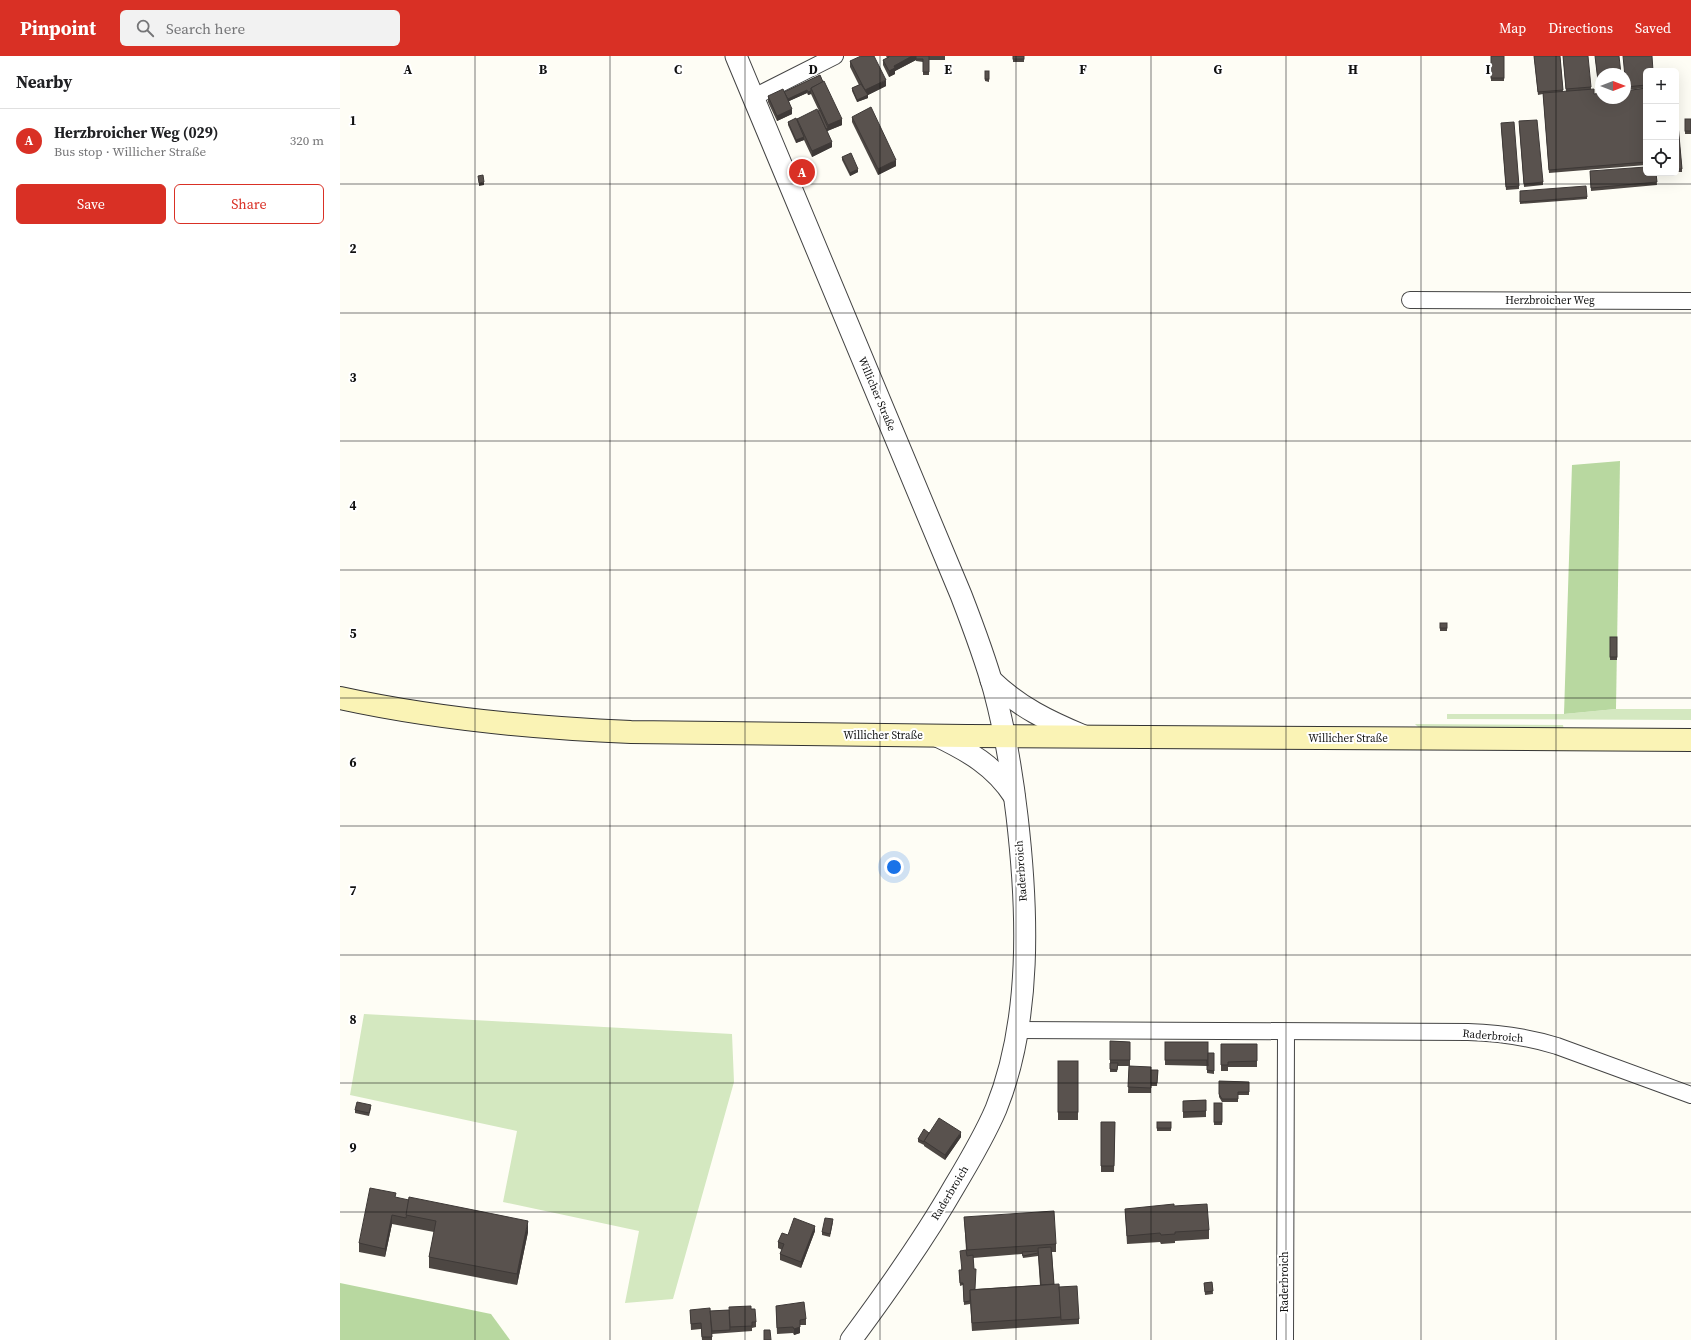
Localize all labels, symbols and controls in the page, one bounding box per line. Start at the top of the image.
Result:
search box [120,10,400,46]
text: Pinpoint [20,15,96,41]
icon: search [134,17,156,39]
text: Search here [166,18,245,39]
text: Map [1499,18,1526,38]
text: Directions [1548,18,1613,38]
text: Saved [1635,18,1671,38]
text: A [404,61,413,78]
text: B [539,61,548,78]
text: C [674,61,682,78]
text: D [808,61,818,78]
text: E [944,61,952,78]
text: F [1079,61,1087,78]
text: G [1214,61,1223,78]
text: H [1348,61,1358,78]
text: I [1485,61,1491,78]
north arrow [1595,68,1631,104]
map controls [1643,68,1679,176]
button: + [1643,68,1679,104]
text: Nearby [16,70,72,94]
button: − [1643,104,1679,140]
text: 1 [349,112,357,129]
text: Herzbroicher Weg (029) [54,122,218,143]
text: A [25,132,33,149]
text: 320 m [290,132,324,149]
button: locate [1643,140,1679,176]
text: Bus stop · Willicher Straße [54,143,206,160]
pin: A [789,157,815,187]
button: Save [16,184,166,224]
button: Share [174,184,324,224]
text: 2 [349,240,357,257]
street label: Herzbroicher Weg [1505,293,1595,308]
street label: Willicher Straße [855,354,900,434]
text: 3 [349,369,357,386]
text: 4 [349,497,357,514]
text: 5 [349,625,357,642]
street label: Willicher Straße [843,728,923,743]
street label: Willicher Straße [1308,731,1388,746]
text: 6 [349,754,357,771]
street label: Raderbroich [1011,840,1031,902]
your location [884,857,904,877]
text: 7 [349,882,357,899]
text: 8 [349,1011,357,1028]
street label: Raderbroich [1462,1026,1525,1046]
text: 9 [349,1139,357,1156]
street label: Raderbroich [928,1163,972,1223]
street label: Raderbroich [1277,1251,1292,1313]

